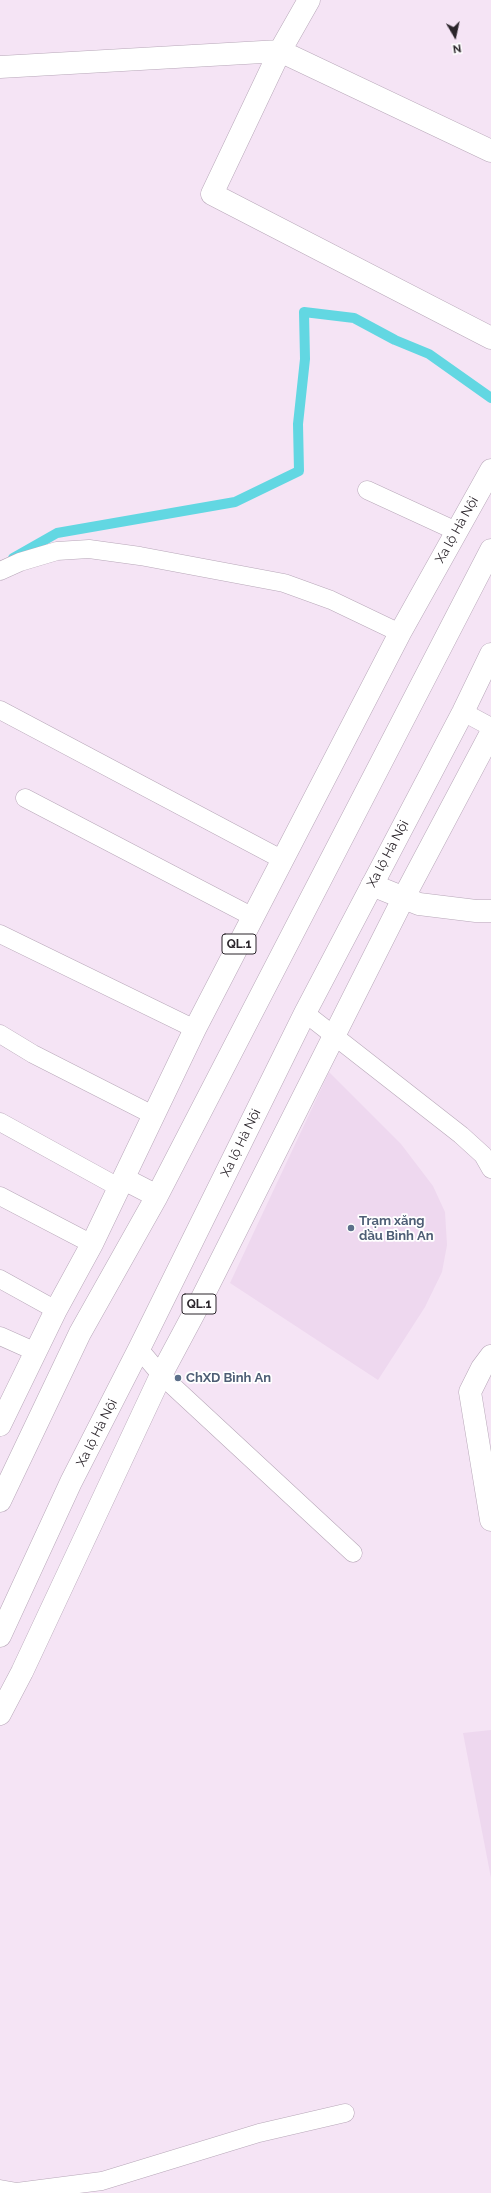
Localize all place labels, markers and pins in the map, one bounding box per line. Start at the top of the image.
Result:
place label: Trạm xăng dầu Bình An [359,1213,434,1244]
marker: Trạm xăng dầu Bình An [346,1223,356,1233]
place label: ChXD Bình An [186,1370,271,1386]
marker: ChXD Bình An [173,1373,183,1383]

